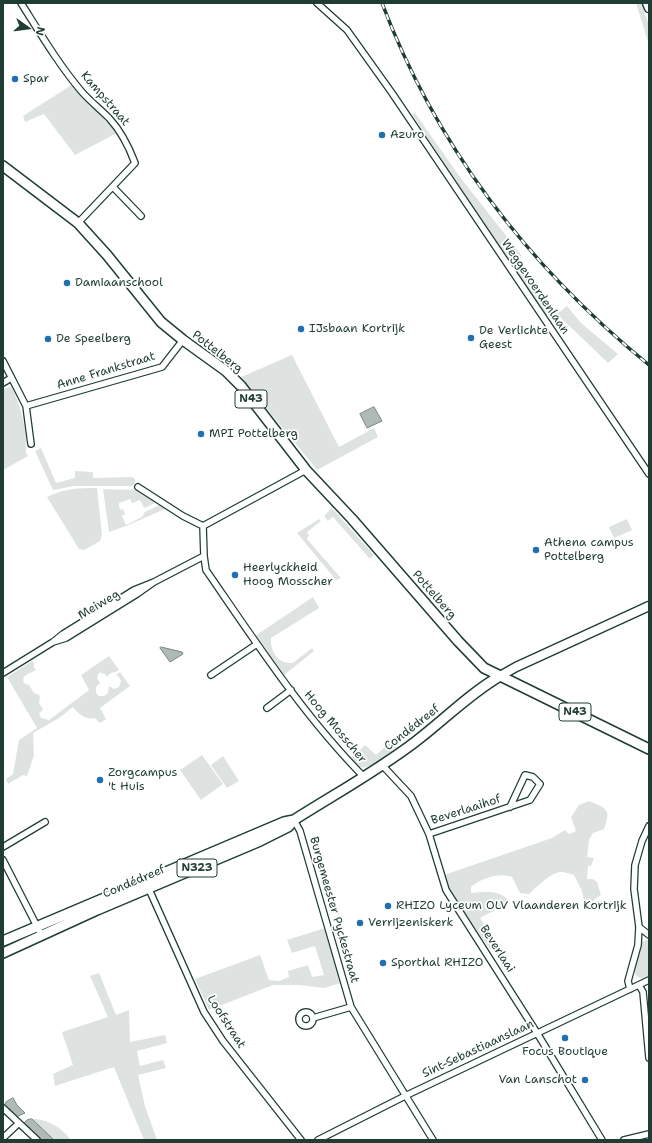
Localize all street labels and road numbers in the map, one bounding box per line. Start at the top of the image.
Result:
street label: Kampstraat [77,69,133,129]
street label: Weggevoerdenlaan [498,237,572,337]
street label: Pottelberg [189,328,245,376]
street label: Anne Frankstraat [55,349,157,393]
road number: N43 [235,390,267,408]
street label: Pottelberg [409,568,459,622]
street label: Meiweg [76,587,122,623]
street label: Hoog Mosscher [301,688,369,766]
street label: Condédreef [382,702,442,754]
road number: N43 [559,703,591,721]
street label: Beverlaaihof [429,792,503,828]
street label: Burgemeester Pyckestraat [306,835,362,985]
road number: N323 [177,859,217,877]
street label: Condédreef [101,862,167,902]
street label: Beverlaai [476,923,518,975]
street label: Loofstraat [204,993,248,1051]
street label: Sint-Sebastiaanslaan [420,1017,536,1081]

